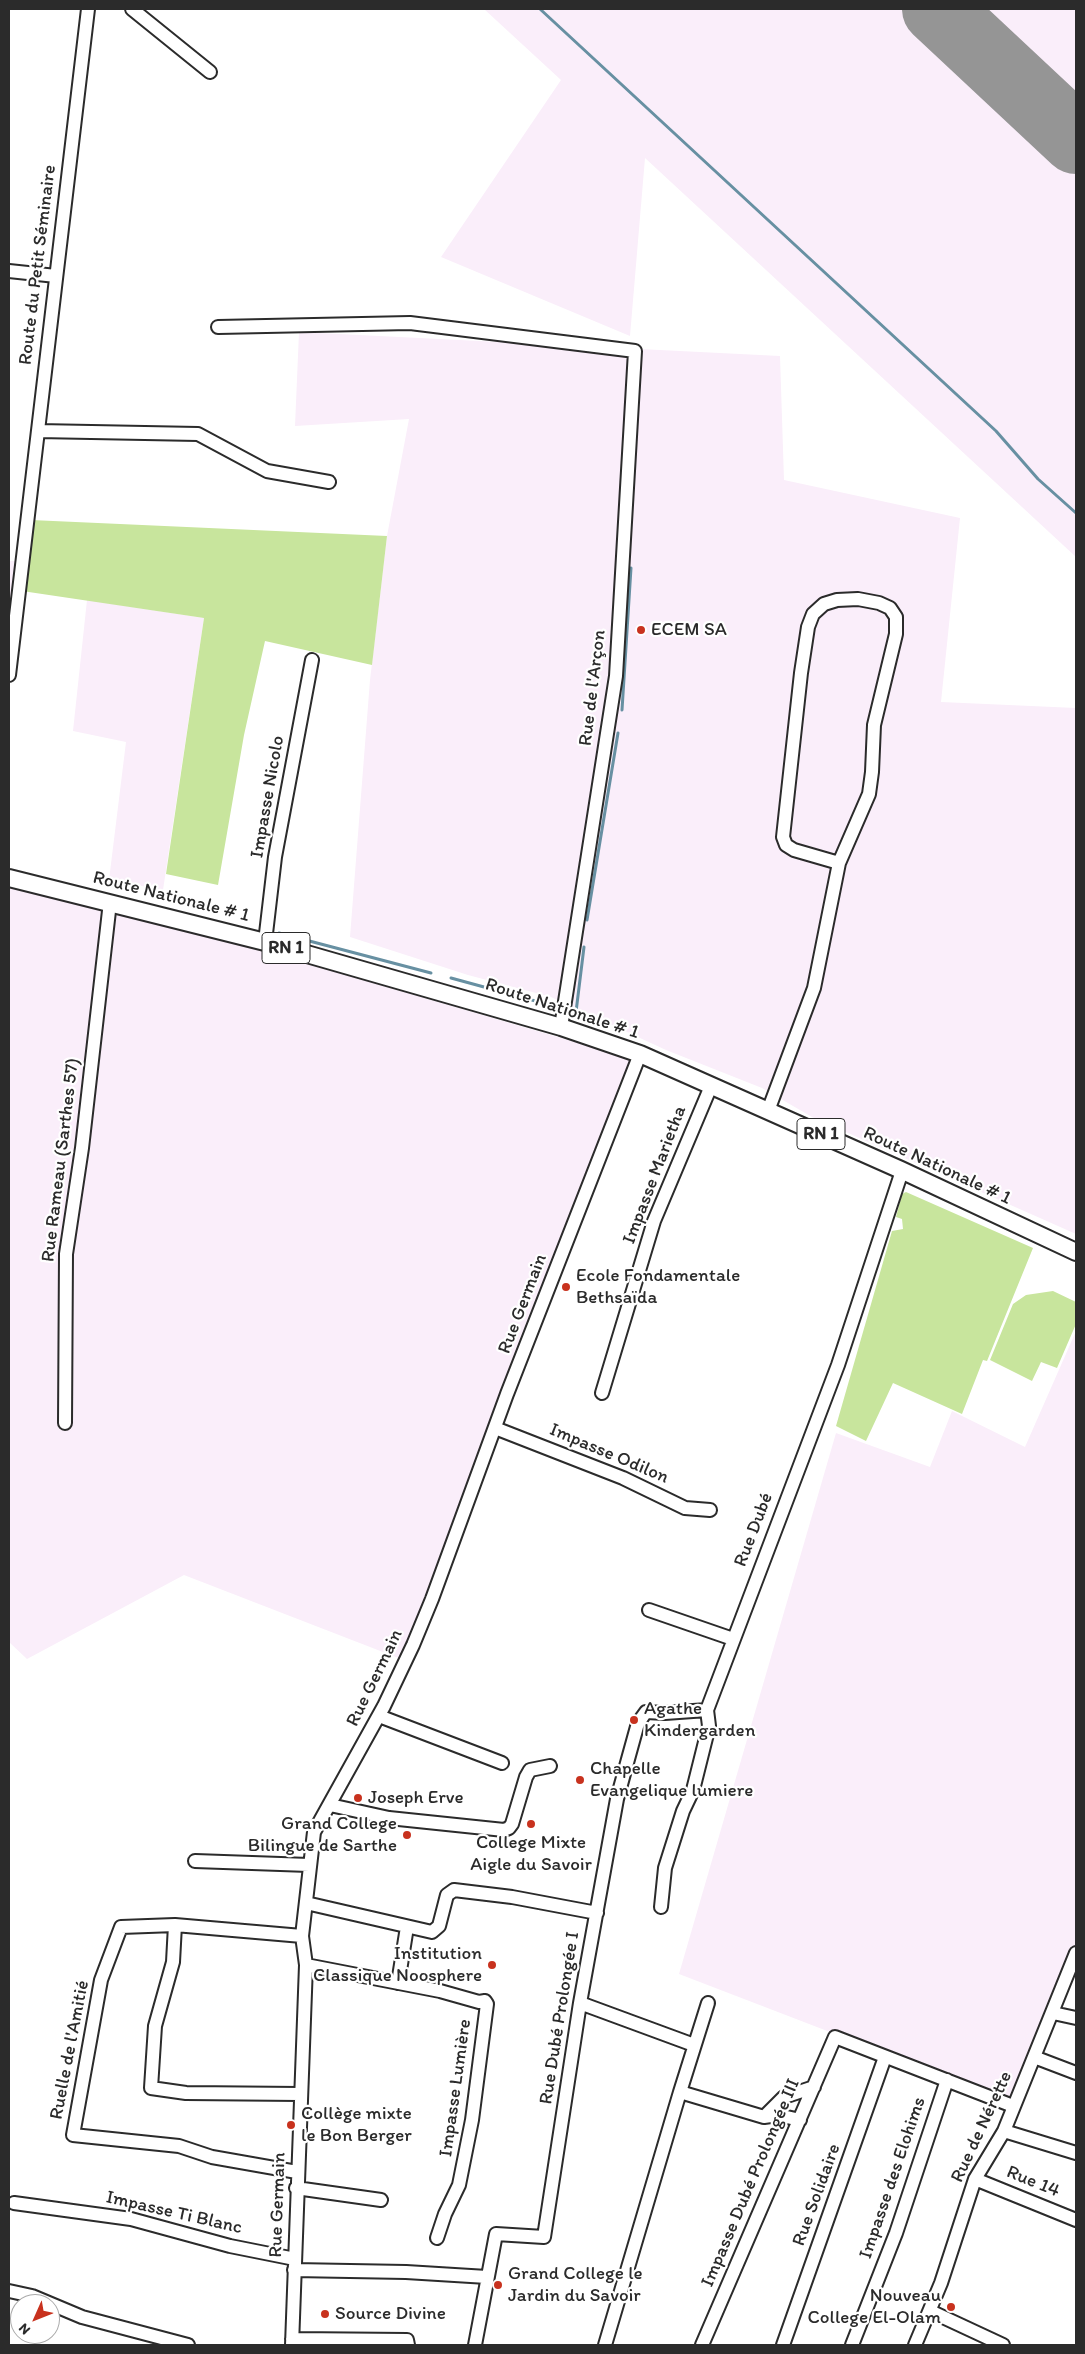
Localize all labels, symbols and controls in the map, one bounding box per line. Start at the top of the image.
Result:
street label: Route du Petit Séminaire [14,164,62,366]
place label: ECEM SA [651,619,727,641]
marker: ECEM SA [635,624,647,636]
street label: Rue de l'Arçon [575,629,611,747]
street label: Impasse Nicolo [246,734,290,860]
street label: Route Nationale # 1 [90,867,252,927]
road number: RN 1 [262,932,310,964]
street label: Route Nationale # 1 [482,973,642,1045]
street label: Rue Rameau (Sarthes 57) [37,1057,85,1263]
street label: Impasse Marietha [618,1103,692,1247]
road number: RN 1 [797,1118,845,1150]
street label: Route Nationale # 1 [859,1122,1015,1210]
street label: Rue Germain [493,1251,553,1357]
place label: Ecole Fondamentale Bethsaïda [576,1265,740,1309]
marker: Ecole Fondamentale Bethsaïda [560,1281,572,1293]
street label: Impasse Odilon [546,1419,672,1489]
street label: Rue Dubé [730,1490,778,1570]
street label: Rue Germain [342,1626,408,1730]
place label: Agathe Kindergarden [644,1698,755,1742]
marker: Agathe Kindergarden [628,1714,640,1726]
place label: Chapelle Evangelique lumiere [590,1758,753,1802]
marker: Chapelle Evangelique lumiere [574,1774,586,1786]
place label: Joseph Erve [368,1787,464,1809]
marker: Joseph Erve [352,1792,364,1804]
place label: Grand College Bilingue de Sarthe [248,1813,397,1857]
marker: College Mixte Aigle du Savoir [525,1818,537,1830]
marker: Grand College Bilingue de Sarthe [401,1829,413,1841]
place label: College Mixte Aigle du Savoir [470,1832,592,1876]
street label: Rue Dubé Prolongée I [535,1930,585,2106]
place label: Institution Classique Noosphere [313,1943,482,1987]
marker: Institution Classique Noosphere [486,1959,498,1971]
street label: Ruelle de l'Amitié [45,1978,95,2122]
street label: Impasse Lumière [435,2018,477,2158]
street label: Rue de Nérette [946,2068,1018,2186]
street label: Impasse Dubé Prolongée III [697,2075,805,2291]
street label: Impasse des Elohims [855,2094,931,2262]
place label: Collège mixte le Bon Berger [301,2103,412,2147]
marker: Collège mixte le Bon Berger [285,2119,297,2131]
street label: Rue Solidaire [788,2141,846,2249]
street label: Rue Germain [265,2152,291,2258]
street label: Rue 14 [1003,2161,1063,2203]
street label: Impasse Ti Blanc [104,2186,244,2240]
place label: Grand College le Jardin du Savoir [508,2263,643,2307]
marker: Grand College le Jardin du Savoir [492,2279,504,2291]
place label: Nouveau College El-Olam [808,2285,941,2329]
north arrow [10,2294,60,2344]
marker: Nouveau College El-Olam [945,2301,957,2313]
place label: Source Divine [335,2303,446,2325]
marker: Source Divine [319,2308,331,2320]
text: N [15,2320,34,2338]

